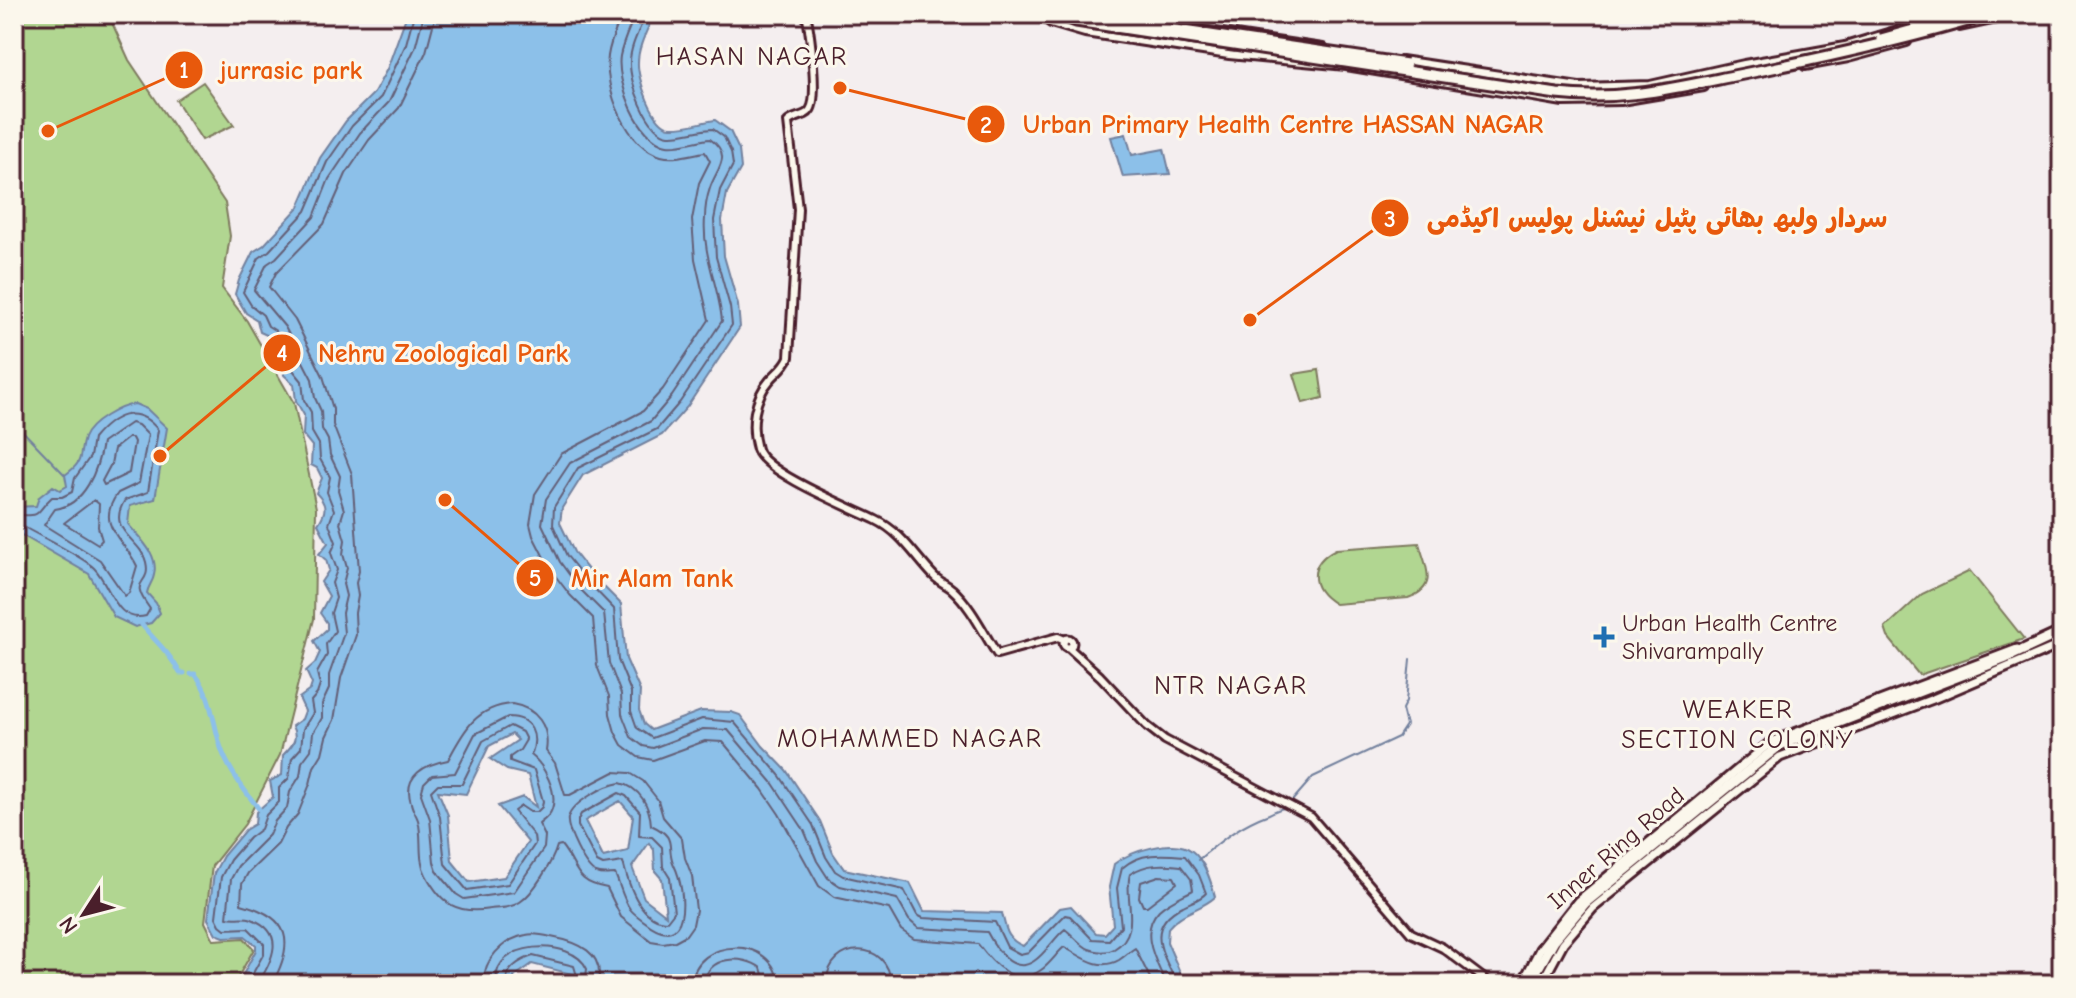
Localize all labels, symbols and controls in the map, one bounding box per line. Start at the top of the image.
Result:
district label: HASAN NAGAR [656,42,848,72]
callout: jurrasic park [164,45,378,95]
text: 1 [179,56,189,84]
text: jurrasic park [217,56,363,86]
callout: Urban Primary Health Centre HASSAN NAGAR [966,99,1559,149]
text: Urban Primary Health Centre HASSAN NAGAR [1023,110,1543,140]
text: 2 [980,111,992,139]
callout: سردار ولبھ بھائی پٹیل نیشنل پولیس اکیڈمی [1370,193,1903,243]
text: سردار ولبھ بھائی پٹیل نیشنل پولیس اکیڈمی [1427,204,1887,235]
text: 3 [1384,205,1396,233]
callout: Nehru Zoological Park [262,328,584,378]
text: 4 [276,339,288,367]
text: Nehru Zoological Park [318,339,568,369]
callout: Mir Alam Tank [515,553,749,603]
text: 5 [529,564,541,592]
text: Mir Alam Tank [571,564,733,594]
place label: Urban Health Centre Shivarampally [1622,609,1837,665]
marker: Urban Health Centre Shivarampally [1593,626,1615,648]
district label: NTR NAGAR [1154,671,1308,701]
district label: WEAKER SECTION COLONY [1621,695,1855,755]
district label: MOHAMMED NAGAR [777,724,1043,754]
street label: Inner Ring Road [1542,781,1690,915]
north arrow [44,874,124,954]
text: N [54,912,83,939]

